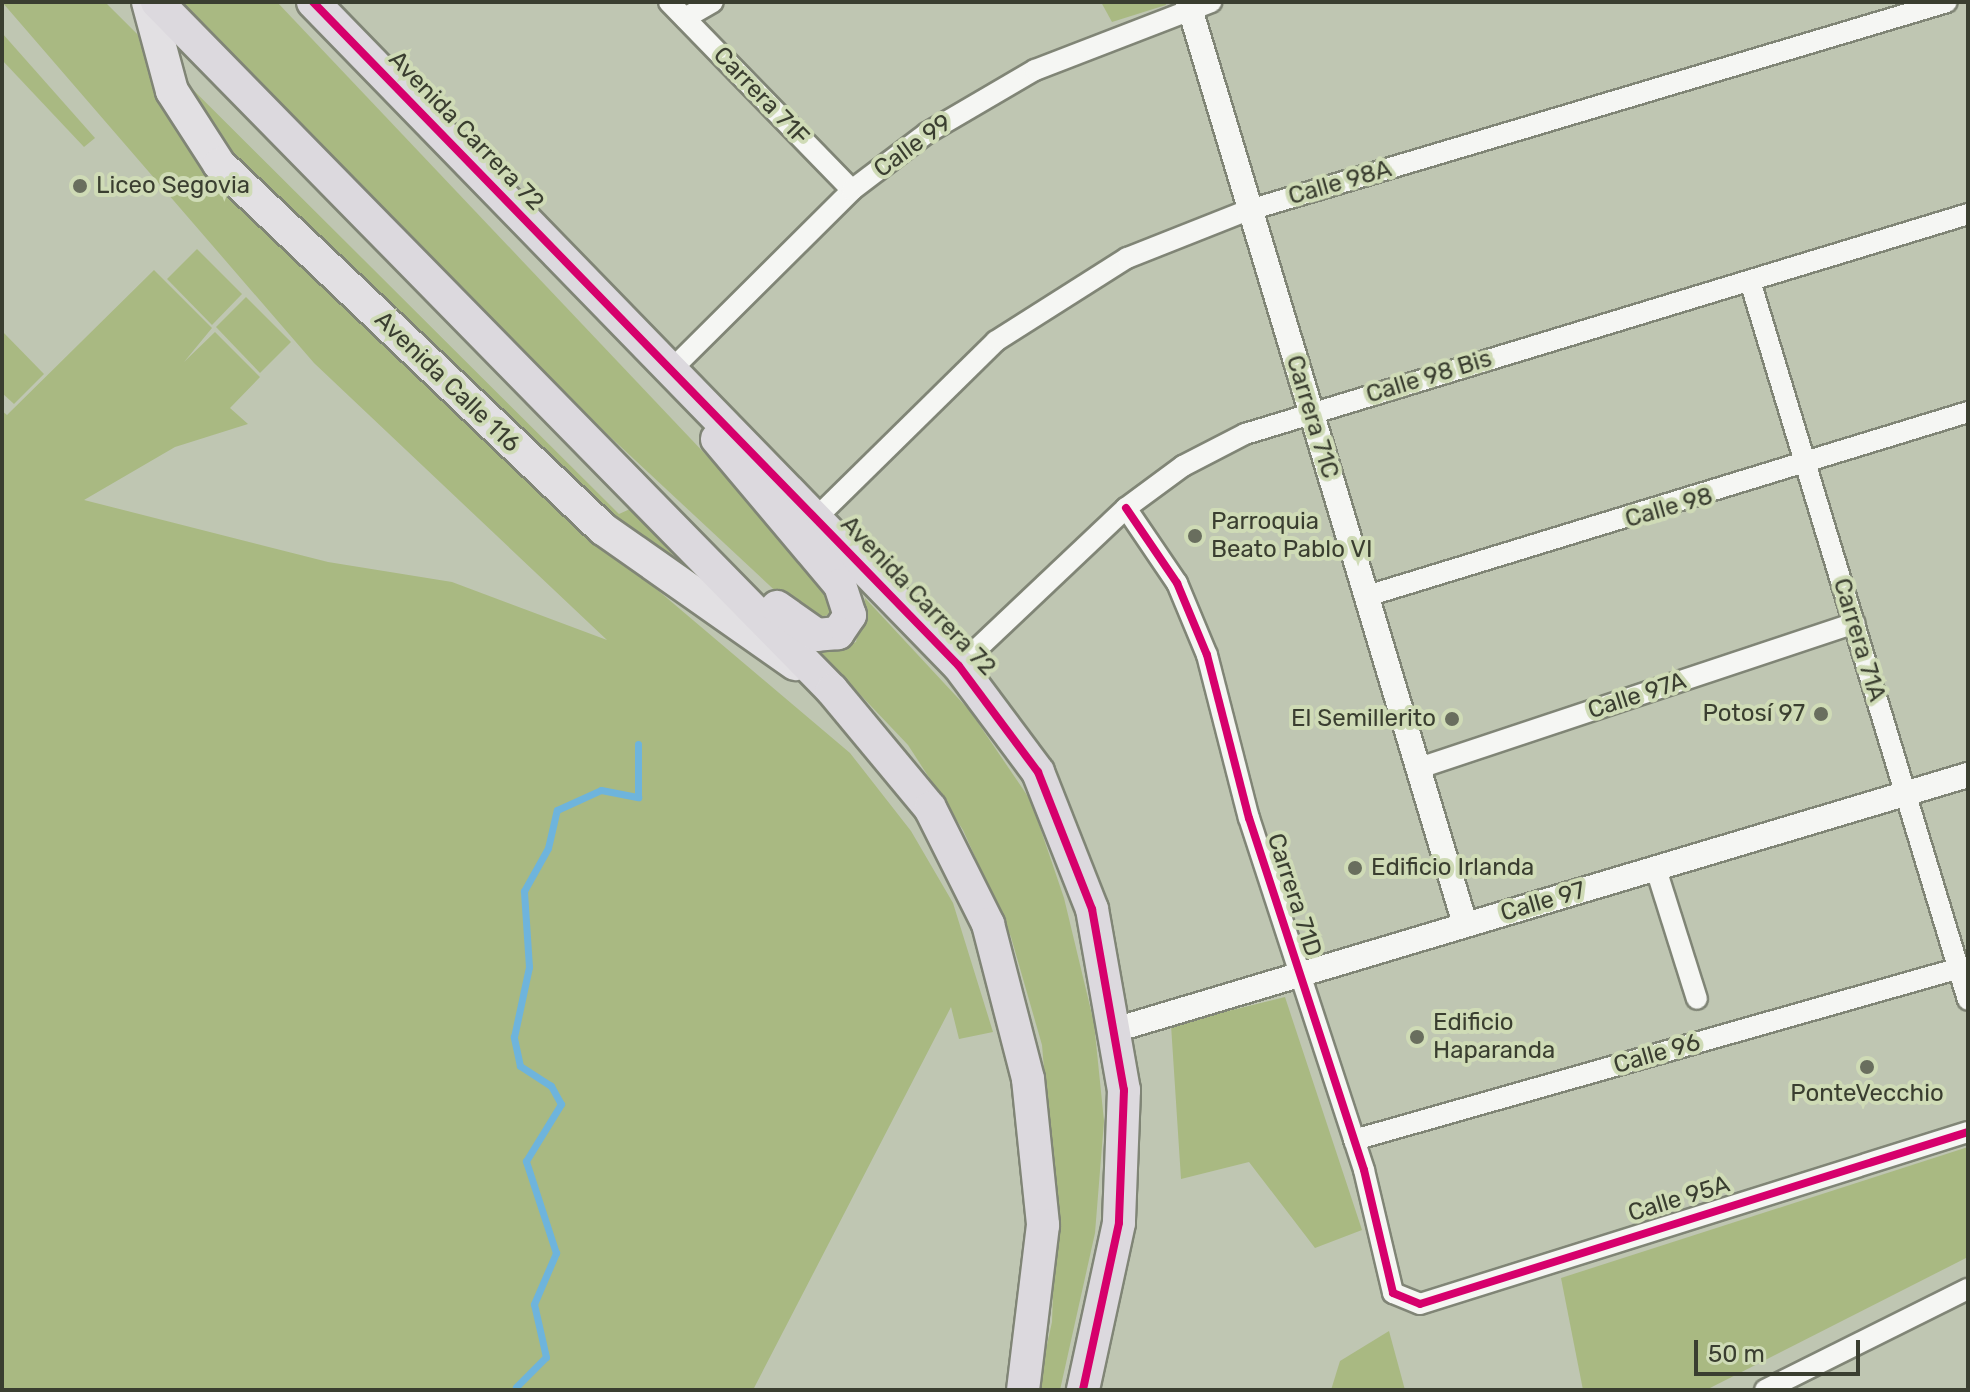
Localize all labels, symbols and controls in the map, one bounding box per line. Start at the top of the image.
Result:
street label: Carrera 71F [707,41,815,151]
street label: Avenida Carrera 72 [383,45,549,217]
street label: Calle 99 [869,108,957,184]
street label: Calle 98A [1285,155,1395,211]
place label: Liceo Segovia [96,172,250,200]
marker: Liceo Segovia [71,177,89,195]
street label: Avenida Calle 116 [368,305,526,459]
street label: Calle 98 Bis [1363,344,1495,410]
street label: Carrera 71C [1280,352,1344,482]
street label: Calle 98 [1622,482,1716,534]
place label: Parroquia Beato Pablo VI [1211,508,1373,564]
street label: Avenida Carrera 72 [835,510,1001,682]
marker: Parroquia Beato Pablo VI [1186,527,1204,545]
street label: Carrera 71A [1827,575,1891,705]
street label: Calle 97A [1584,667,1690,725]
place label: Potosí 97 [1702,700,1805,728]
place label: El Semillerito [1291,705,1436,733]
marker: Potosí 97 [1812,705,1830,723]
marker: El Semillerito [1443,710,1461,728]
street label: Carrera 71D [1261,830,1327,960]
place label: Edificio Irlanda [1371,854,1534,882]
marker: Edificio Irlanda [1346,859,1364,877]
street label: Calle 97 [1497,876,1589,928]
place label: Edificio Haparanda [1433,1009,1555,1065]
marker: Edificio Haparanda [1408,1028,1426,1046]
street label: Calle 96 [1610,1028,1704,1080]
marker: PonteVecchio [1858,1058,1876,1076]
place label: PonteVecchio [1790,1080,1944,1108]
street label: Calle 95A [1625,1170,1733,1228]
scale bar [1698,1324,1864,1374]
text: 50 m [1708,1340,1765,1368]

